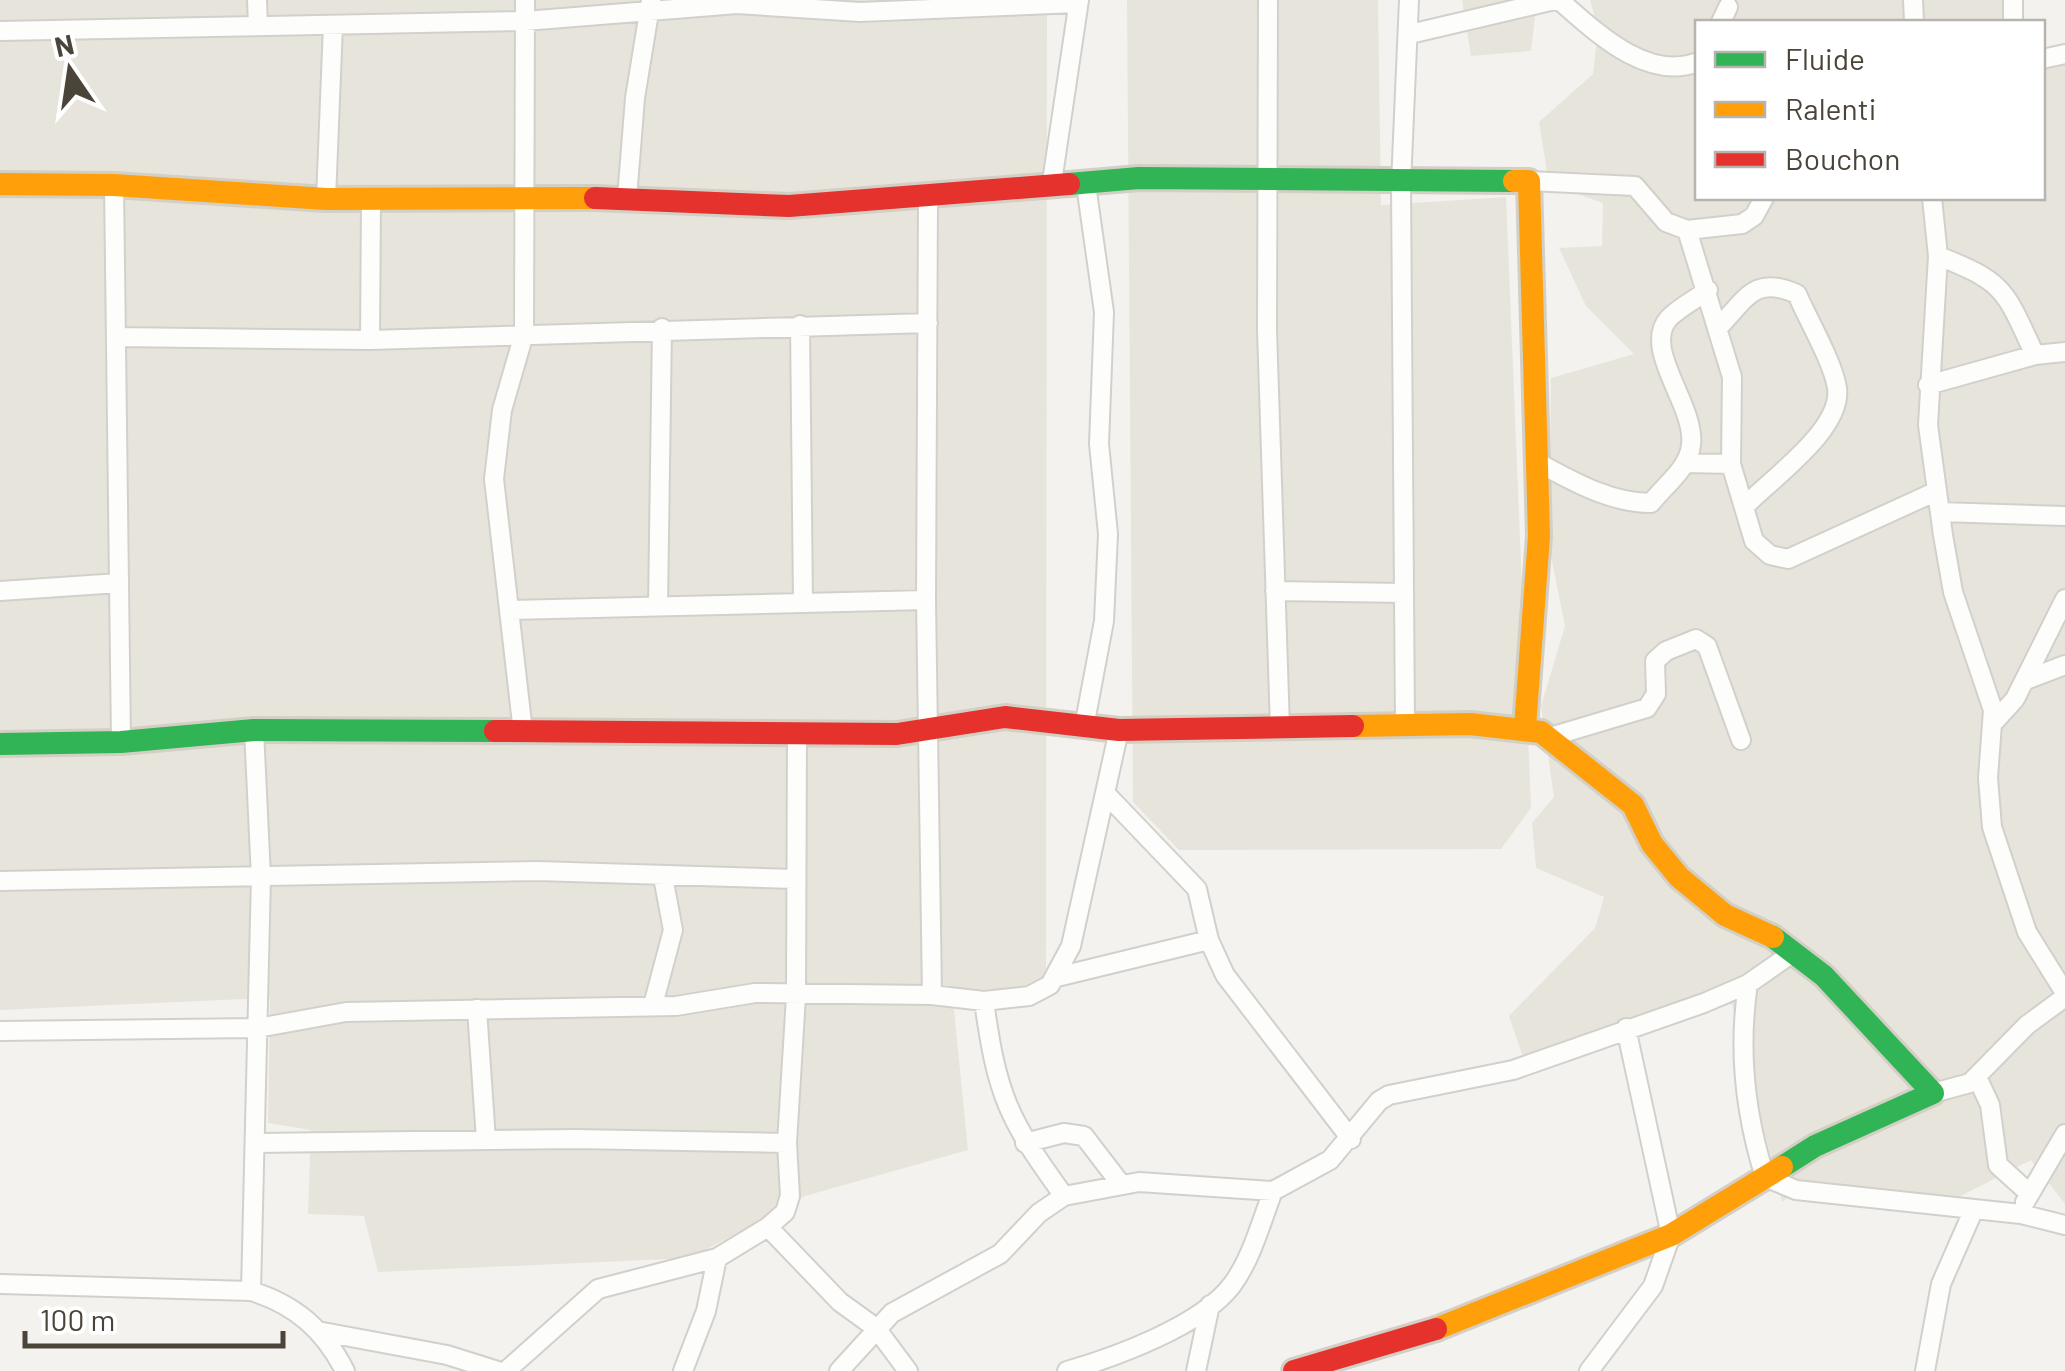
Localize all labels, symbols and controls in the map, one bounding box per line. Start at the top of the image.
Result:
north arrow [20,20,120,120]
legend [1695,20,2045,200]
text: N [51,26,77,63]
text: Fluide [1785,40,1865,76]
text: Ralenti [1785,90,1876,126]
text: Bouchon [1785,140,1900,176]
scale bar [25,1286,282,1348]
text: 100 m [40,1301,115,1337]

